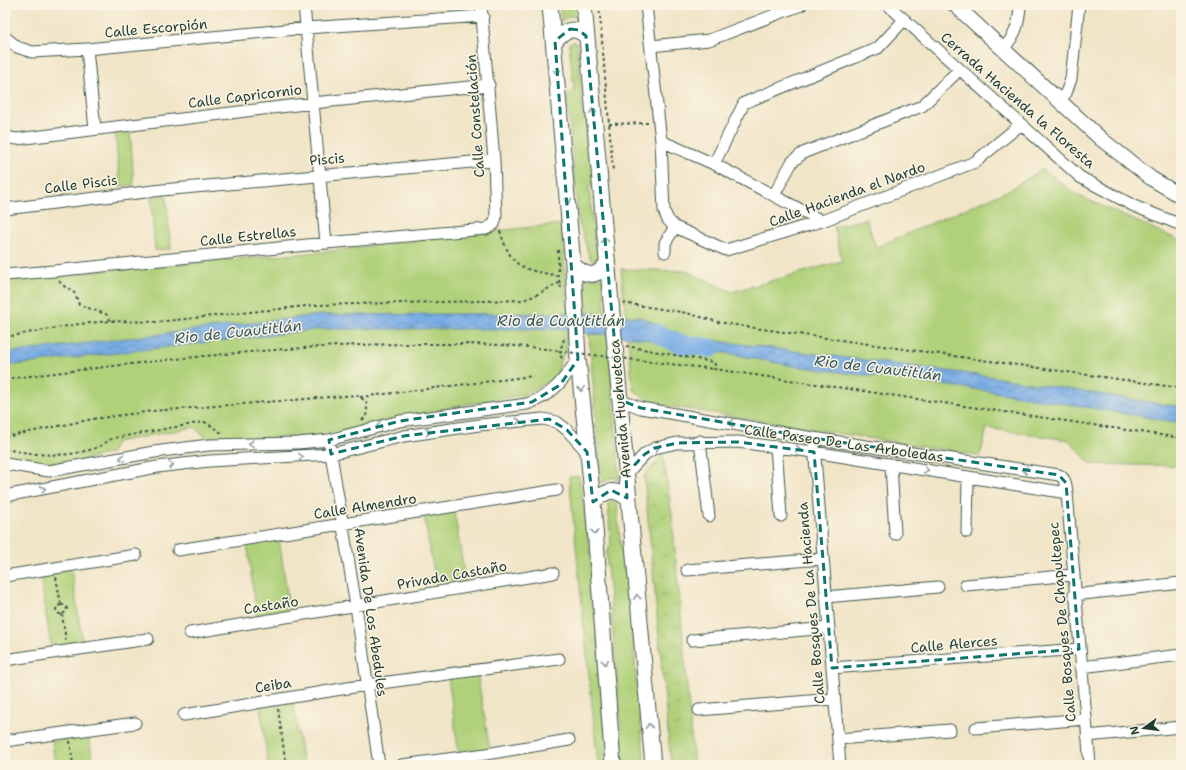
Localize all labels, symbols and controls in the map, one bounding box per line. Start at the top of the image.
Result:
street label: Calle Escorpión [104,15,209,41]
street label: Cerrada Hacienda la Floresta [937,28,1099,172]
street label: Calle Constelación [462,53,488,178]
one-way arrow [553,69,562,75]
street label: Calle Capricornio [187,80,303,112]
one-way arrow [589,108,598,114]
street label: Piscis [308,148,346,170]
street label: Calle Hacienda el Nardo [766,157,928,231]
street label: Calle Piscis [43,171,119,197]
one-way arrow [564,198,573,204]
street label: Calle Estrellas [199,222,297,250]
one-way arrow [601,237,610,243]
water label: Rio de Cuautitlán [497,311,625,331]
water label: Rio de Cuautitlán [173,315,303,349]
street label: Avenida Huehuetoca [605,338,635,479]
water label: Rio de Cuautitlán [813,350,943,386]
one-way arrow [576,386,585,392]
one-way arrow [515,417,521,426]
one-way arrow [727,419,734,428]
street label: Calle Paseo De Las Arboledas [743,420,945,466]
one-way arrow [376,422,382,430]
one-way arrow [425,428,431,437]
one-way arrow [248,440,254,448]
one-way arrow [795,444,801,453]
one-way arrow [652,446,659,454]
one-way arrow [298,452,304,461]
one-way arrow [119,453,125,462]
one-way arrow [168,461,174,470]
one-way arrow [923,465,930,474]
one-way arrow [1022,466,1028,475]
one-way arrow [40,485,46,493]
street label: Calle Almendro [312,489,418,523]
street label: Calle Bosques De La Hacienda [793,501,829,705]
street label: Calle Bosques De Chapultepec [1044,521,1080,723]
street label: Avenida De Los Abedules [350,526,392,698]
one-way arrow [591,529,600,535]
street label: Privada Castaño [396,556,508,594]
street label: Castaño [242,592,300,618]
one-way arrow [633,594,642,600]
street label: Calle Alerces [910,631,998,657]
one-way arrow [601,659,610,665]
street label: Ceiba [253,673,293,697]
north arrow [1124,708,1164,748]
one-way arrow [645,723,654,729]
text: N [1126,724,1143,736]

